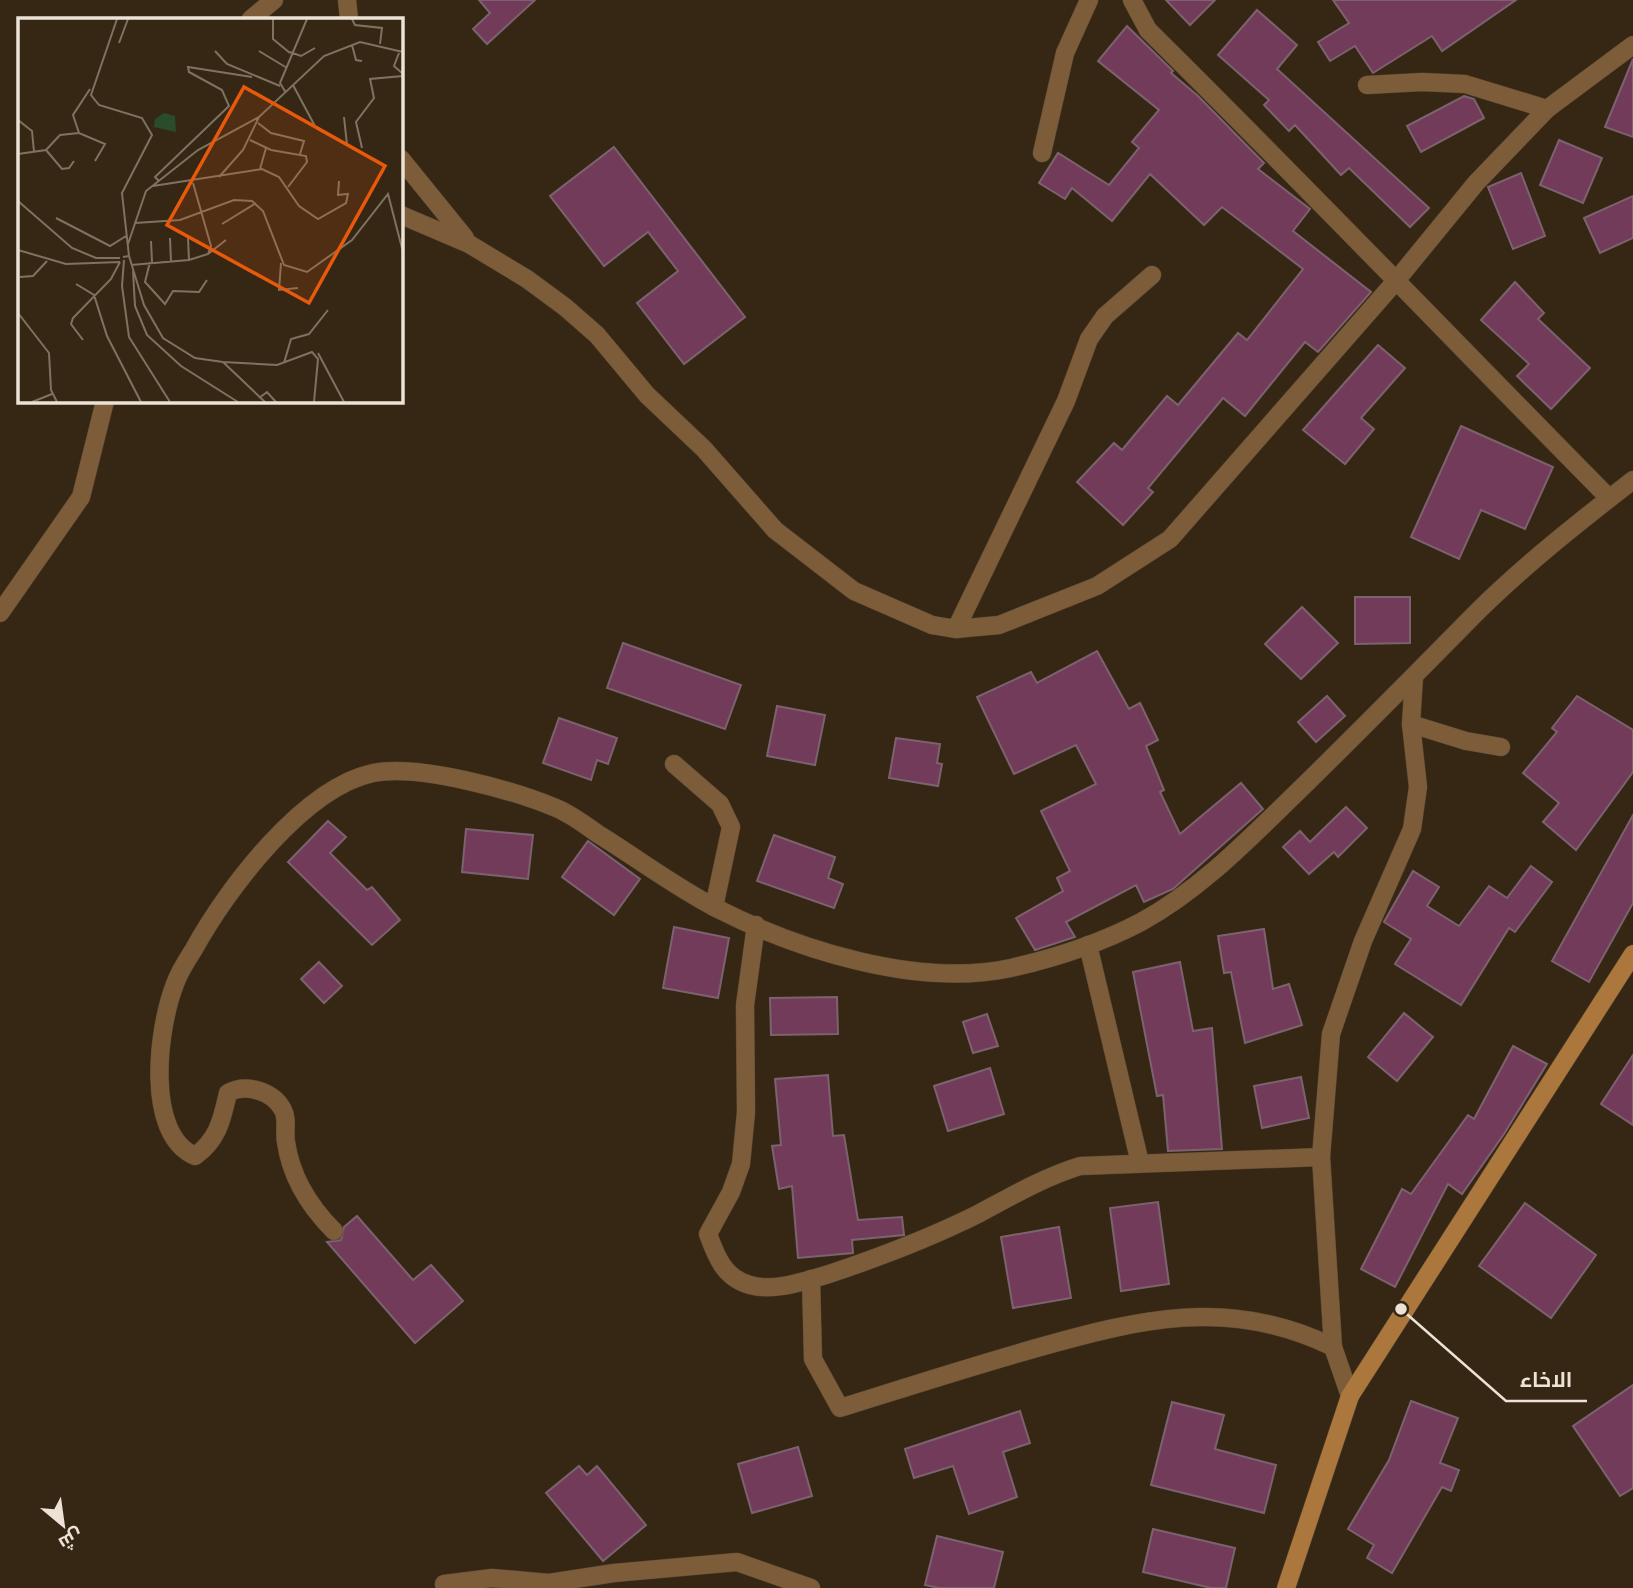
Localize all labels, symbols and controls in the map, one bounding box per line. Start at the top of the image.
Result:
inset map [18,18,402,402]
callout: الاخاء [1506,1359,1587,1401]
text: الاخاء [1520,1365,1572,1393]
north arrow [28,1490,98,1560]
text: ش [54,1523,88,1557]

